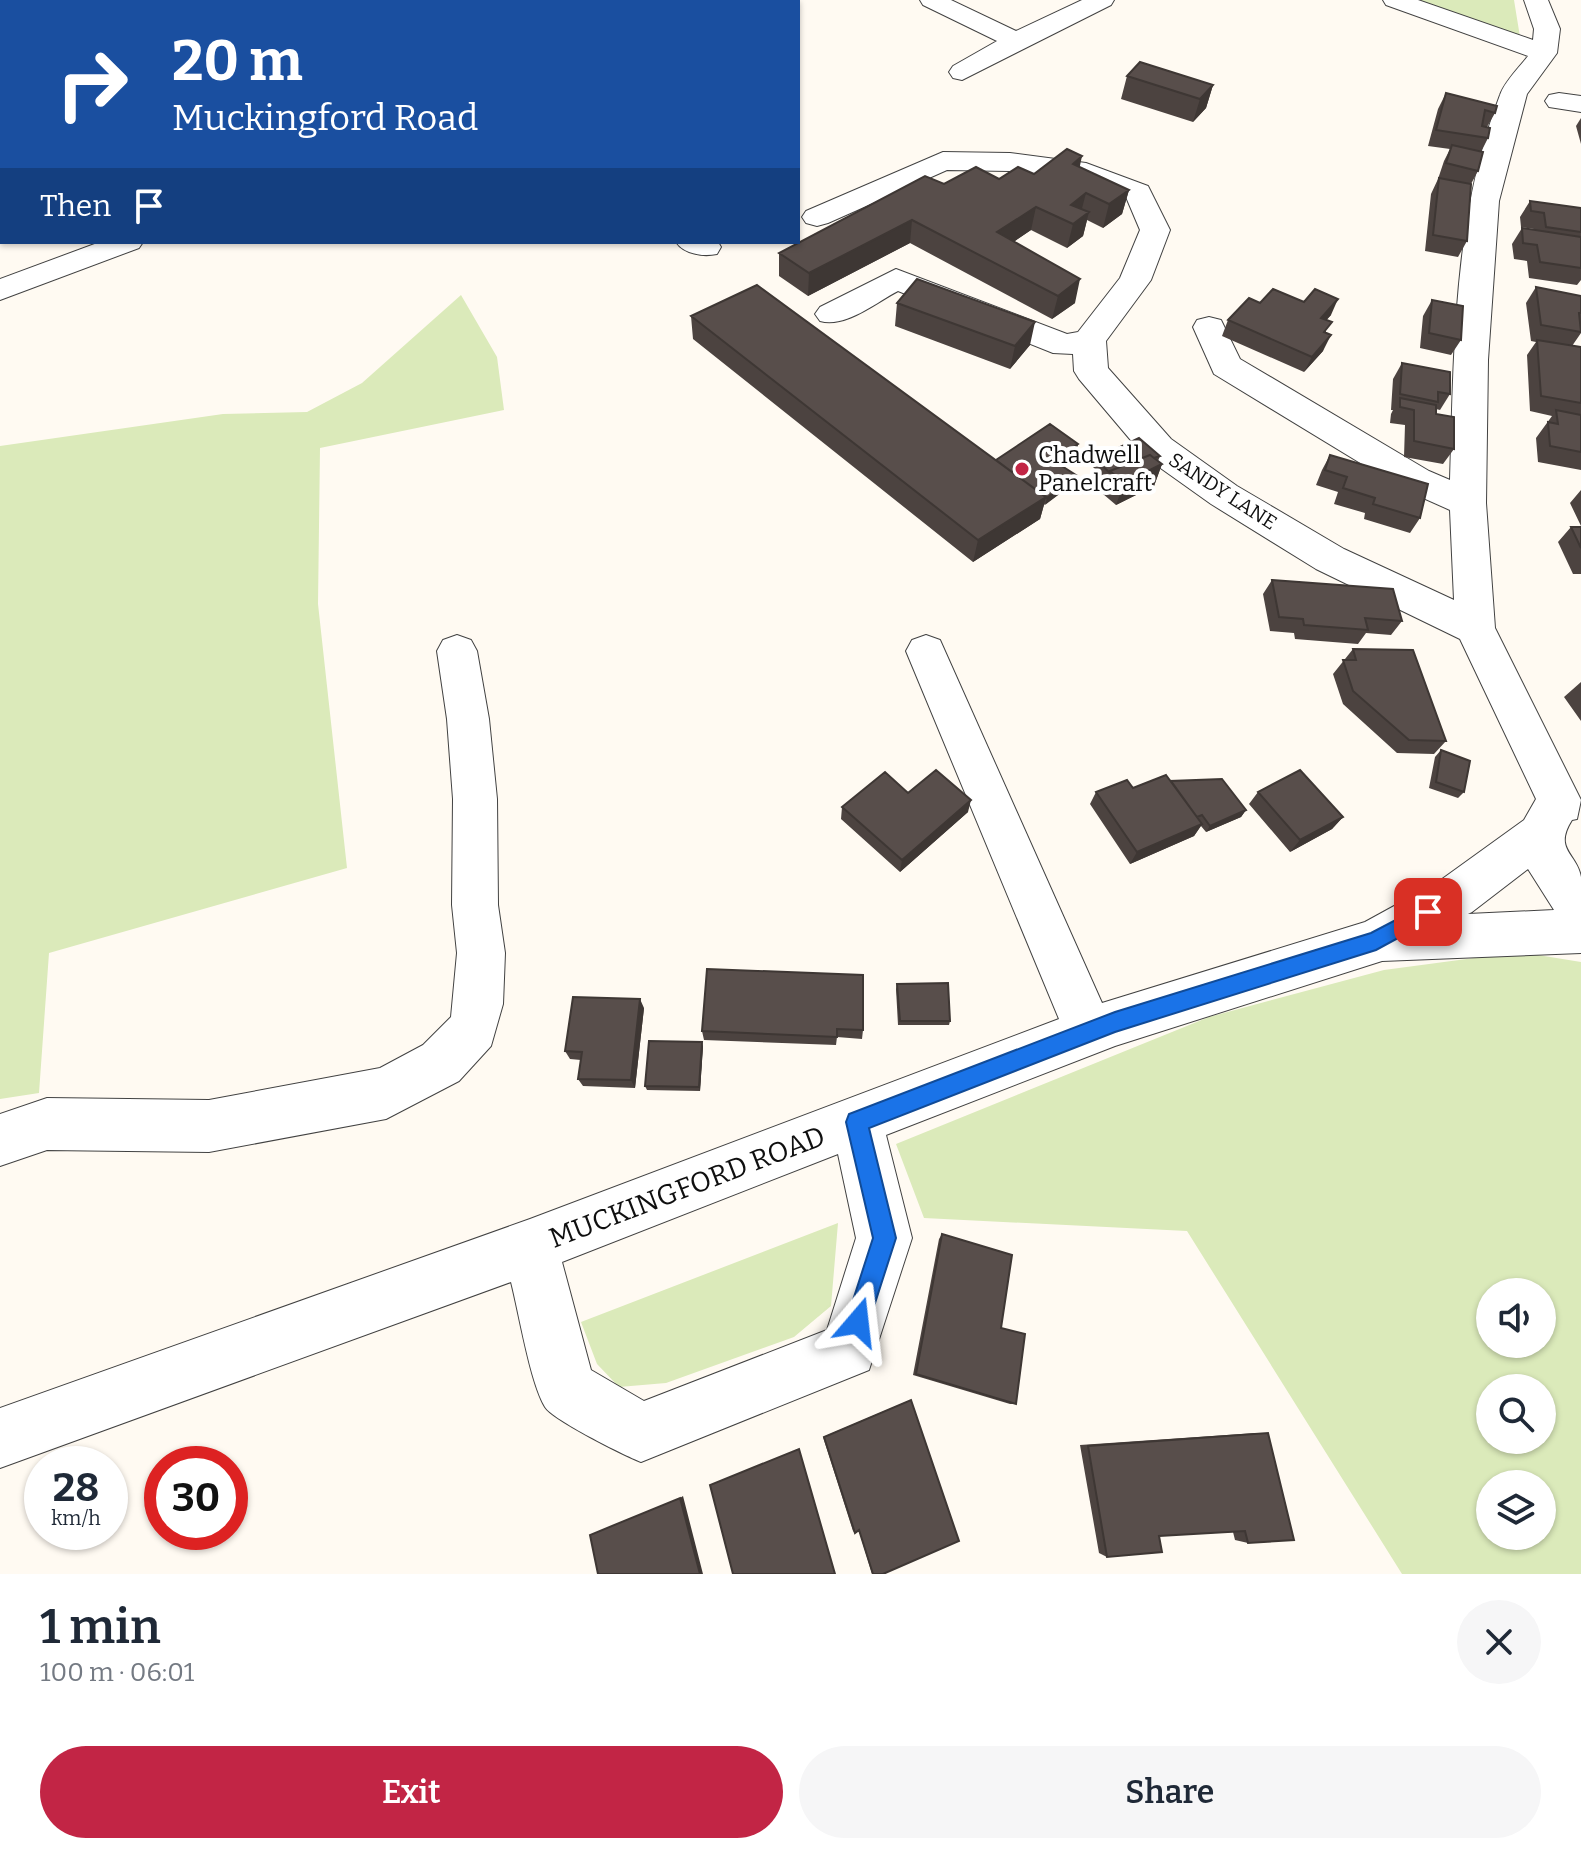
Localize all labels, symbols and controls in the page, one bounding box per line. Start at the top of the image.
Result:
text: 20 m [172,28,303,95]
icon: right [40,32,144,136]
text: Muckingford Road [172,96,478,140]
icon: arrive [127,184,171,228]
text: Then [40,188,111,224]
place label: Chadwell Panelcraft [1038,441,1153,497]
street label: SANDY LANE [1165,447,1281,535]
marker: Chadwell Panelcraft [1013,460,1031,478]
pin [1394,878,1462,946]
icon: arrive [1406,890,1450,934]
street label: MUCKINGFORD ROAD [544,1119,830,1255]
map controls [1476,1278,1556,1550]
button: sound [1476,1278,1556,1358]
position arrow [816,1280,900,1364]
button: search [1476,1374,1556,1454]
speed limit sign: 30 [144,1446,248,1550]
text: 28 [53,1464,99,1512]
button: layers [1476,1470,1556,1550]
text: km/h [51,1506,101,1530]
text: 1 min [40,1598,161,1656]
button: close [1457,1600,1541,1684]
text: 100 m · 06:01 [40,1657,194,1688]
button: Exit [40,1746,783,1838]
button: Share [799,1746,1541,1838]

